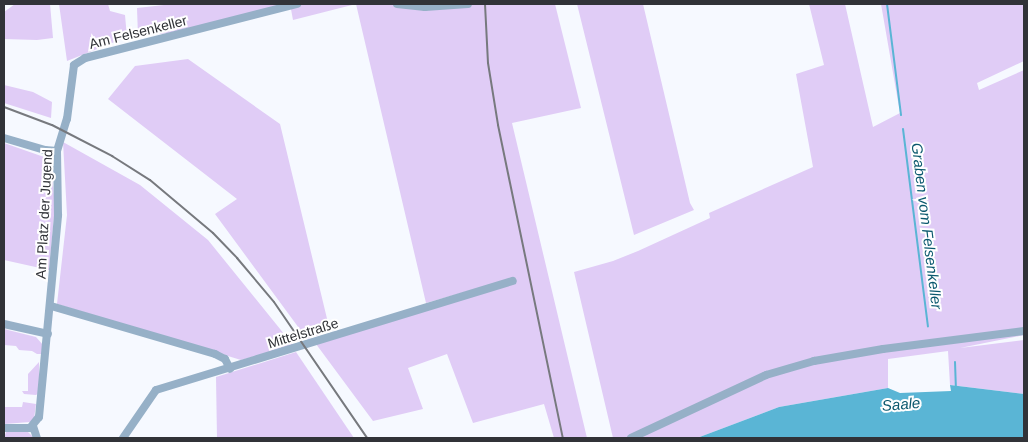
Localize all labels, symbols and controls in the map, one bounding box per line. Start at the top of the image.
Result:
street label: Am Felsenkeller [87,12,189,52]
water label: Graben vom Felsenkeller [908,142,946,310]
street label: Am Platz der Jugend [32,149,56,279]
street label: Mittelstraße [266,314,340,352]
water label: Saale [881,393,921,415]

